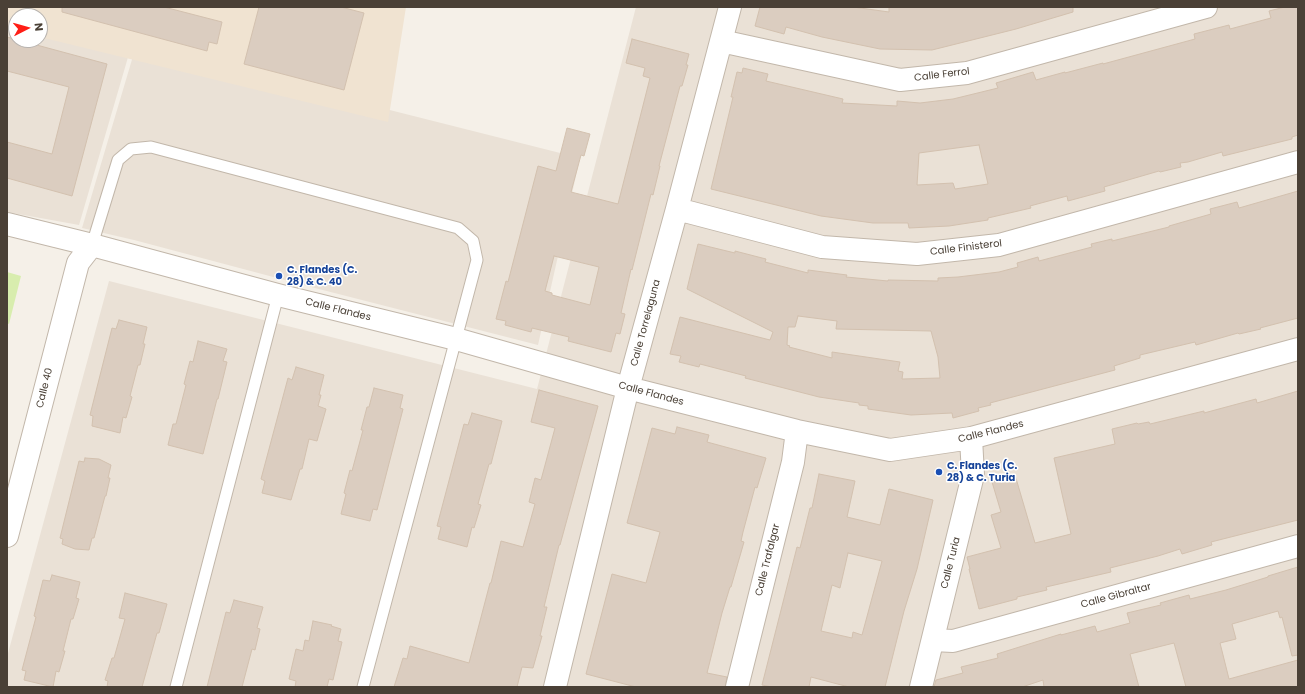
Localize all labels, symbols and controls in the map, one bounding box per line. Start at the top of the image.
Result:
north arrow [8,8,48,48]
text: N [31,22,47,32]
street label: Calle Ferrol [914,66,970,84]
street label: Calle Finisterol [929,238,1003,258]
place label: C. Flandes (C. 28) & C. 40 [287,264,357,288]
marker: C. Flandes (C. 28) & C. 40 [274,271,284,281]
street label: Calle Torrelaguna [629,278,663,368]
street label: Calle Flandes [304,296,372,324]
street label: Calle 40 [34,367,56,409]
street label: Calle Flandes [617,380,685,408]
street label: Calle Flandes [957,418,1025,446]
place label: C. Flandes (C. 28) & C. Turia [947,460,1017,484]
marker: C. Flandes (C. 28) & C. Turia [934,467,944,477]
street label: Calle Trafalgar [753,523,783,597]
street label: Calle Turia [939,536,963,590]
street label: Calle Gibraltar [1080,581,1152,611]

